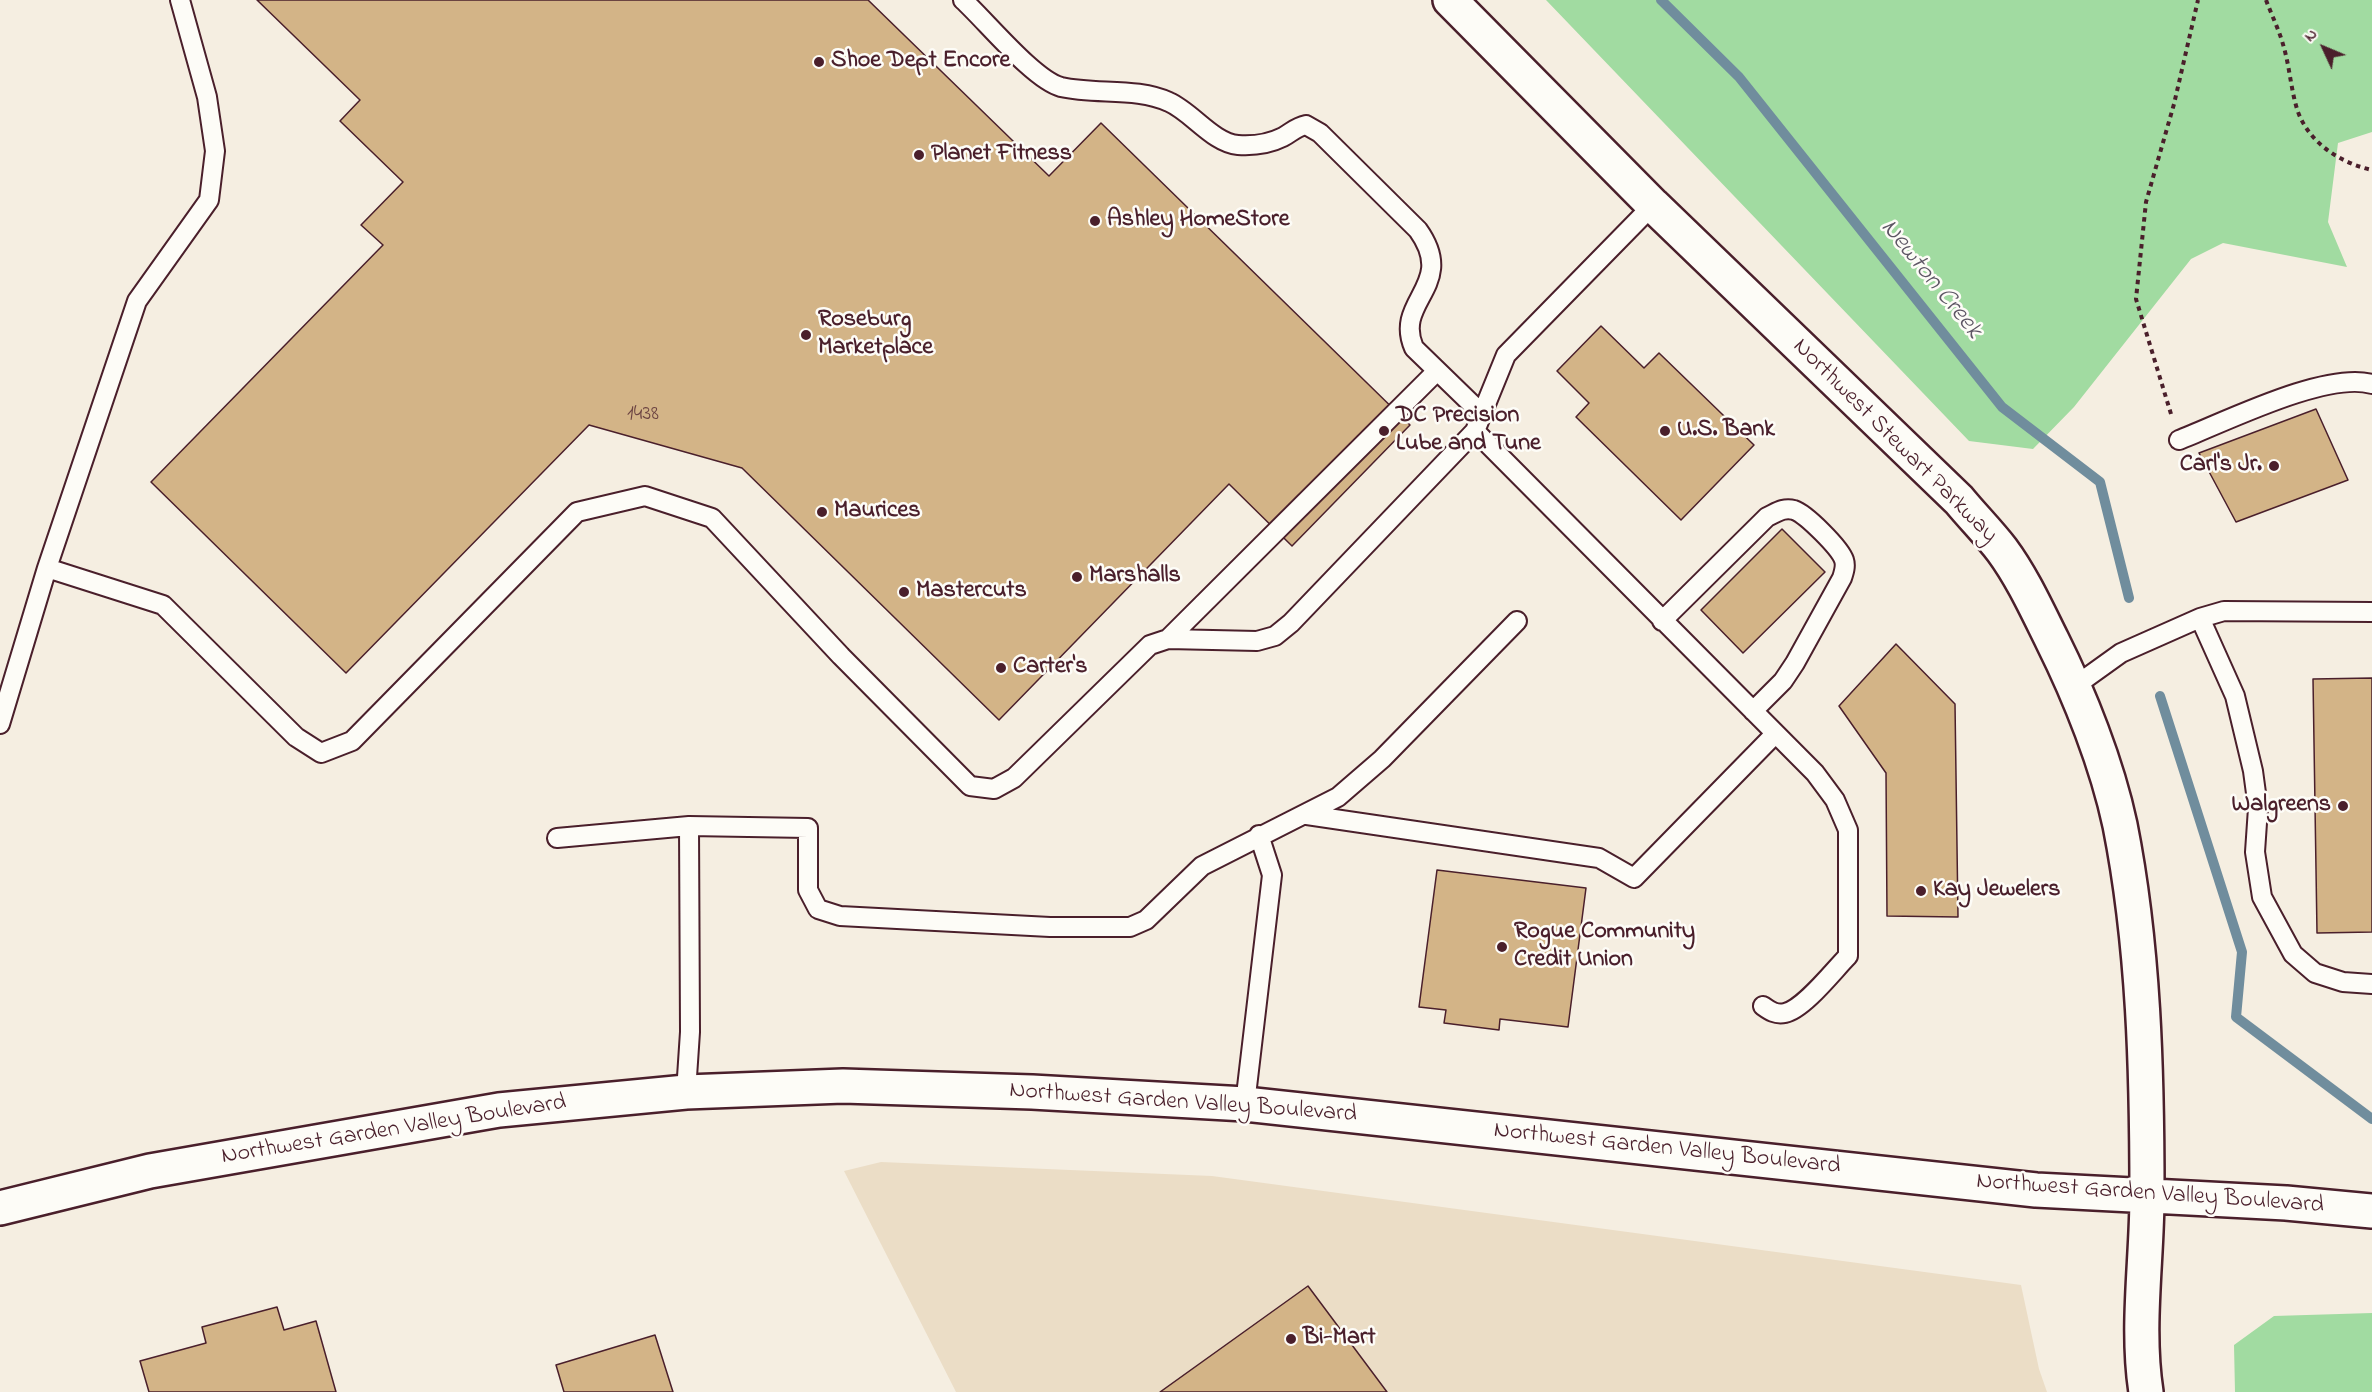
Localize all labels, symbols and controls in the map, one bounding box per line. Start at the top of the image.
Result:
north arrow [2294,18,2354,78]
text: N [2299,23,2323,48]
place label: Shoe Dept Encore [831,48,1010,76]
marker: Shoe Dept Encore [812,55,826,69]
place label: Planet Fitness [931,141,1072,169]
marker: Planet Fitness [912,148,926,162]
place label: Ashley HomeStore [1107,207,1289,235]
marker: Ashley HomeStore [1088,214,1102,228]
water label: Newton Creek [1872,214,1988,346]
place label: Roseburg Marketplace [818,307,933,363]
marker: Roseburg Marketplace [799,328,813,342]
street label: Northwest Stewart Parkway [1785,333,2003,551]
house number: 1438 [627,403,659,429]
place label: DC Precision Lube and Tune [1396,403,1541,459]
place label: U.S. Bank [1677,417,1775,445]
marker: DC Precision Lube and Tune [1377,424,1391,438]
marker: U.S. Bank [1658,424,1672,438]
place label: Carl's Jr. [2180,452,2262,480]
marker: Carl's Jr. [2267,459,2281,473]
place label: Maurices [834,498,921,526]
marker: Maurices [815,505,829,519]
place label: Marshalls [1089,563,1181,591]
marker: Marshalls [1070,570,1084,584]
place label: Mastercuts [916,578,1027,606]
marker: Mastercuts [897,585,911,599]
place label: Carter's [1013,654,1088,682]
marker: Carter's [994,661,1008,675]
place label: Walgreens [2232,792,2331,820]
marker: Walgreens [2336,799,2350,813]
place label: Kay Jewelers [1933,877,2060,905]
marker: Kay Jewelers [1914,884,1928,898]
place label: Rogue Community Credit Union [1514,919,1695,975]
marker: Rogue Community Credit Union [1495,940,1509,954]
street label: Northwest Garden Valley Boulevard [1008,1077,1358,1131]
street label: Northwest Garden Valley Boulevard [220,1090,568,1172]
street label: Northwest Garden Valley Boulevard [1492,1117,1842,1183]
street label: Northwest Garden Valley Boulevard [1975,1168,2325,1222]
place label: Bi-Mart [1303,1325,1376,1353]
marker: Bi-Mart [1284,1332,1298,1346]

